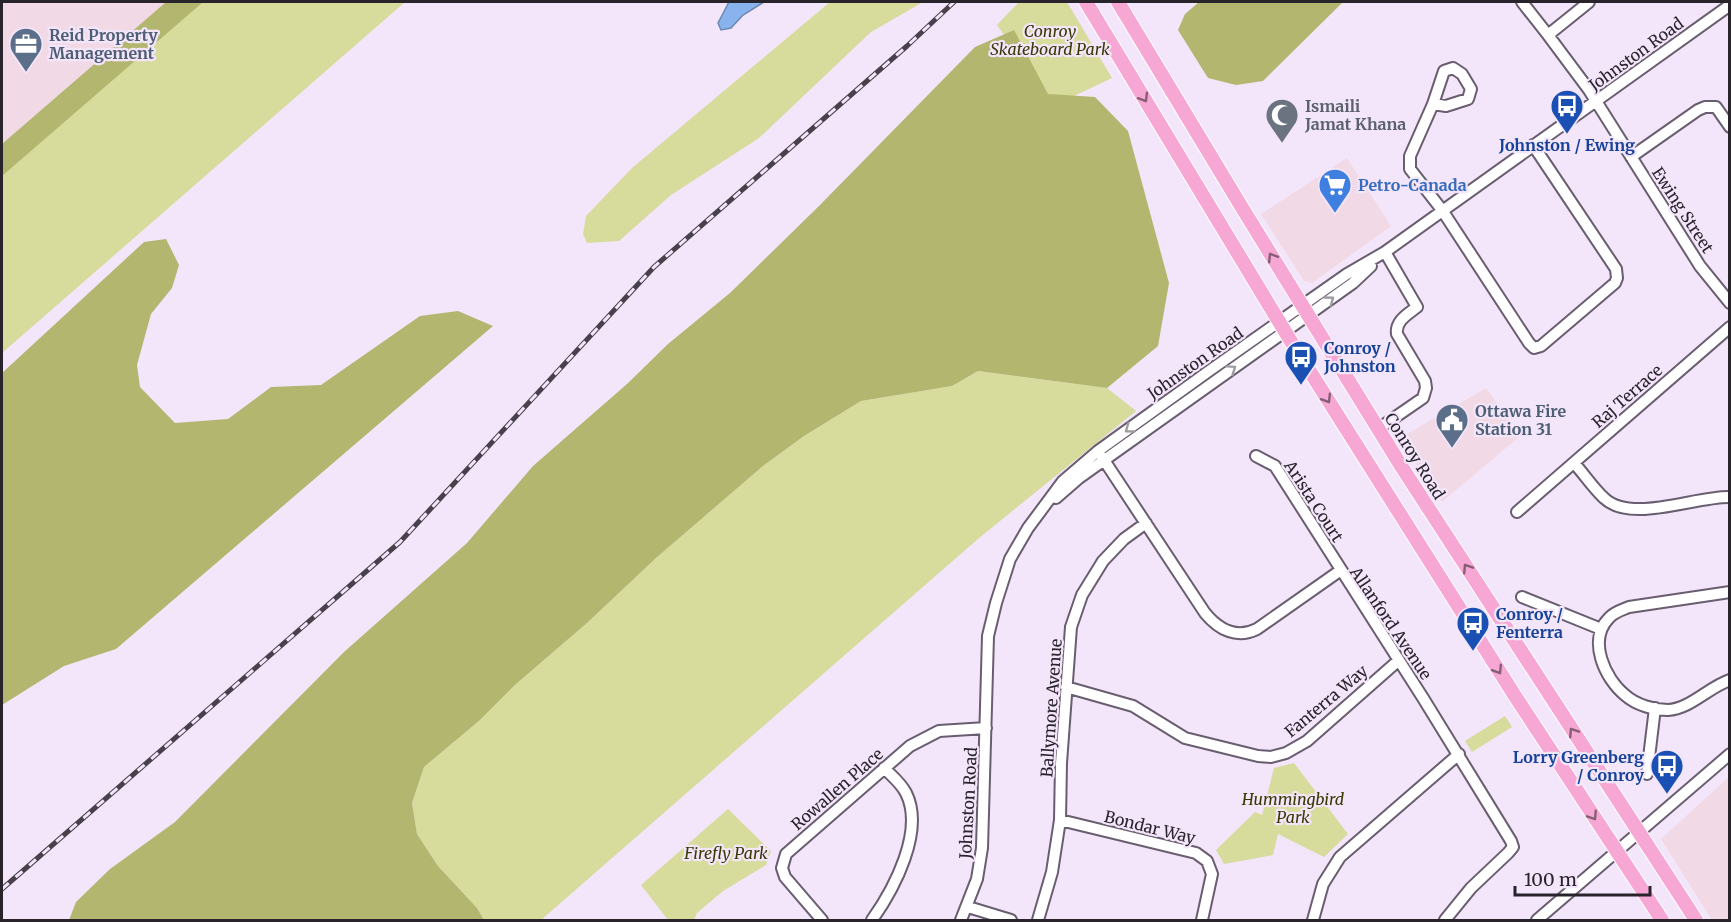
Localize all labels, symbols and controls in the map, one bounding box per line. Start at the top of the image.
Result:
street label: Johnston Road [1584,13,1688,96]
park label: Conroy Skateboard Park [990,21,1110,59]
place label: Reid Property Management [49,25,158,63]
office icon: Reid Property Management [8,26,44,73]
bus stop icon: Johnston / Ewing [1549,88,1585,135]
one-way arrow [1137,92,1148,102]
place label: Ismaili Jamat Khana [1304,96,1406,134]
mosque icon: Ismaili Jamat Khana [1264,97,1300,144]
place label: Johnston / Ewing [1498,135,1635,155]
street label: Ewing Street [1648,163,1719,257]
supermarket icon: Petro-Canada [1317,167,1353,214]
place label: Petro-Canada [1358,175,1467,195]
one-way arrow [1267,253,1279,263]
one-way arrow [1324,296,1335,307]
street label: Johnston Road [1143,322,1247,404]
place label: Conroy / Johnston [1323,338,1396,376]
bus stop icon: Conroy / Johnston [1283,339,1319,386]
street label: Raj Terrace [1588,360,1666,432]
one-way arrow [1226,365,1237,376]
one-way arrow [1320,392,1331,403]
place label: Ottawa Fire Station 31 [1475,401,1567,439]
public building icon: Ottawa Fire Station 31 [1434,402,1470,449]
street label: Conroy Road [1381,409,1450,503]
one-way arrow [1124,422,1135,433]
street label: Arista Court [1280,456,1348,546]
street label: Allanford Avenue [1345,562,1436,683]
one-way arrow [1463,564,1474,575]
place label: Conroy / Fenterra [1496,604,1563,642]
bus stop icon: Conroy / Fenterra [1455,605,1491,652]
street label: Ballymore Avenue [1036,638,1066,778]
street label: Fanterra Way [1281,660,1372,741]
one-way arrow [1491,664,1503,674]
one-way arrow [1568,728,1580,738]
street label: Rowallen Place [787,744,887,834]
street label: Johnston Road [955,746,981,861]
place label: Lorry Greenberg / Conroy [1513,747,1645,785]
bus stop icon: Lorry Greenberg / Conroy [1649,748,1685,795]
park label: Hummingbird Park [1241,789,1345,827]
street label: Bondar Way [1102,806,1198,848]
one-way arrow [1586,809,1597,820]
park label: Firefly Park [683,843,768,863]
scale bar [1515,859,1650,897]
text: 100 m [1524,868,1577,891]

